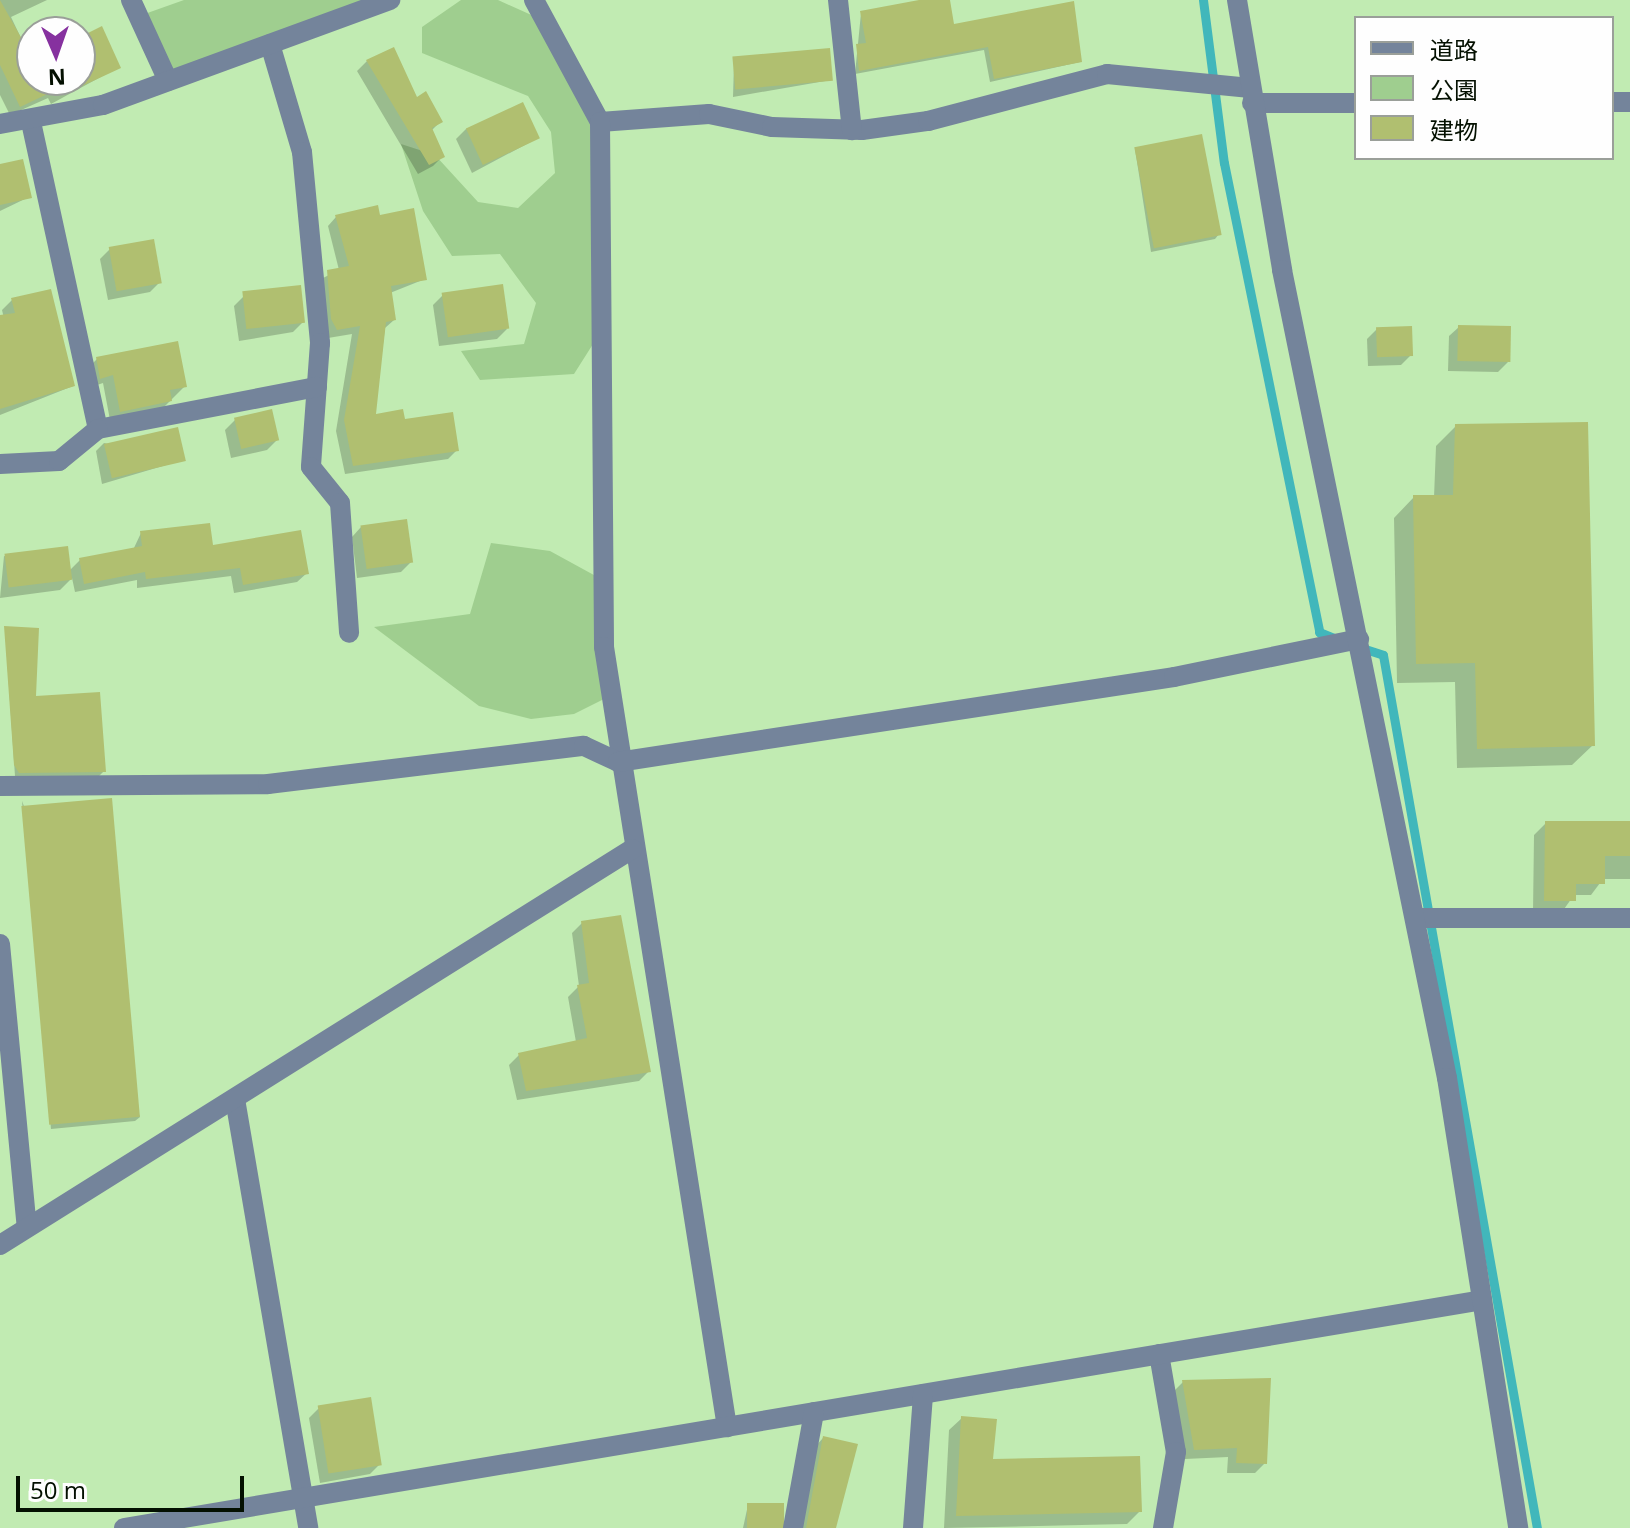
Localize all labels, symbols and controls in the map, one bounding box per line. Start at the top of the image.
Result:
north arrow [16,16,96,96]
legend [1354,16,1614,160]
text: 道路 [1430,33,1478,66]
text: N [47,63,66,93]
text: 公園 [1430,73,1478,106]
text: 建物 [1430,113,1478,146]
scale bar [20,1460,248,1510]
text: 50 m [30,1473,86,1506]

